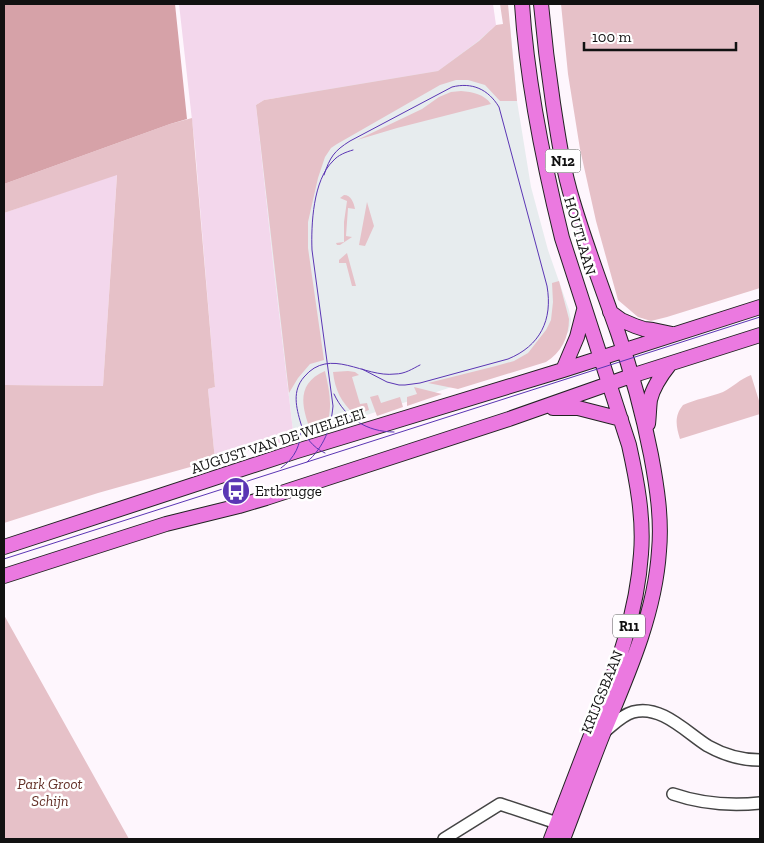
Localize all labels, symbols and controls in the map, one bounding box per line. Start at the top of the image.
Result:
scale bar [584,20,736,52]
text: 100 m [592,28,631,46]
road number: N12 [546,150,580,172]
street label: HOUTLAAN [560,195,600,277]
street label: AUGUST VAN DE WIELELEI [189,404,368,478]
bus stop icon: Ertbrugge [221,476,251,506]
place label: Ertbrugge [255,482,322,500]
road number: R11 [613,614,645,638]
street label: KRIJGSBAAN [577,648,627,736]
park label: Park Groot Schijn [17,775,83,810]

